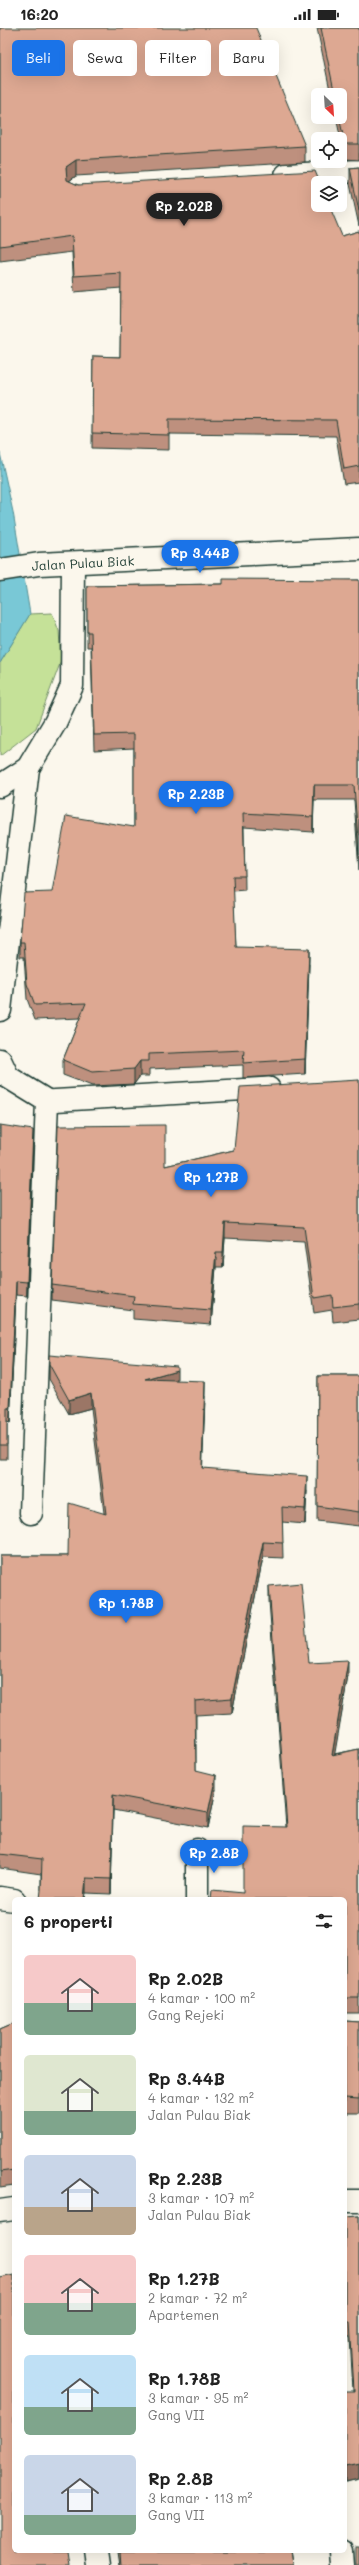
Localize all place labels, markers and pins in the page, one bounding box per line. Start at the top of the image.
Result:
pin: Rp 2.02B [143,193,225,227]
pin: Rp 3.44B [159,540,241,574]
pin: Rp 2.23B [155,781,237,815]
pin: Rp 1.27B [170,1164,252,1198]
pin: Rp 1.78B [85,1590,167,1624]
pin: Rp 2.8B [177,1840,251,1874]

